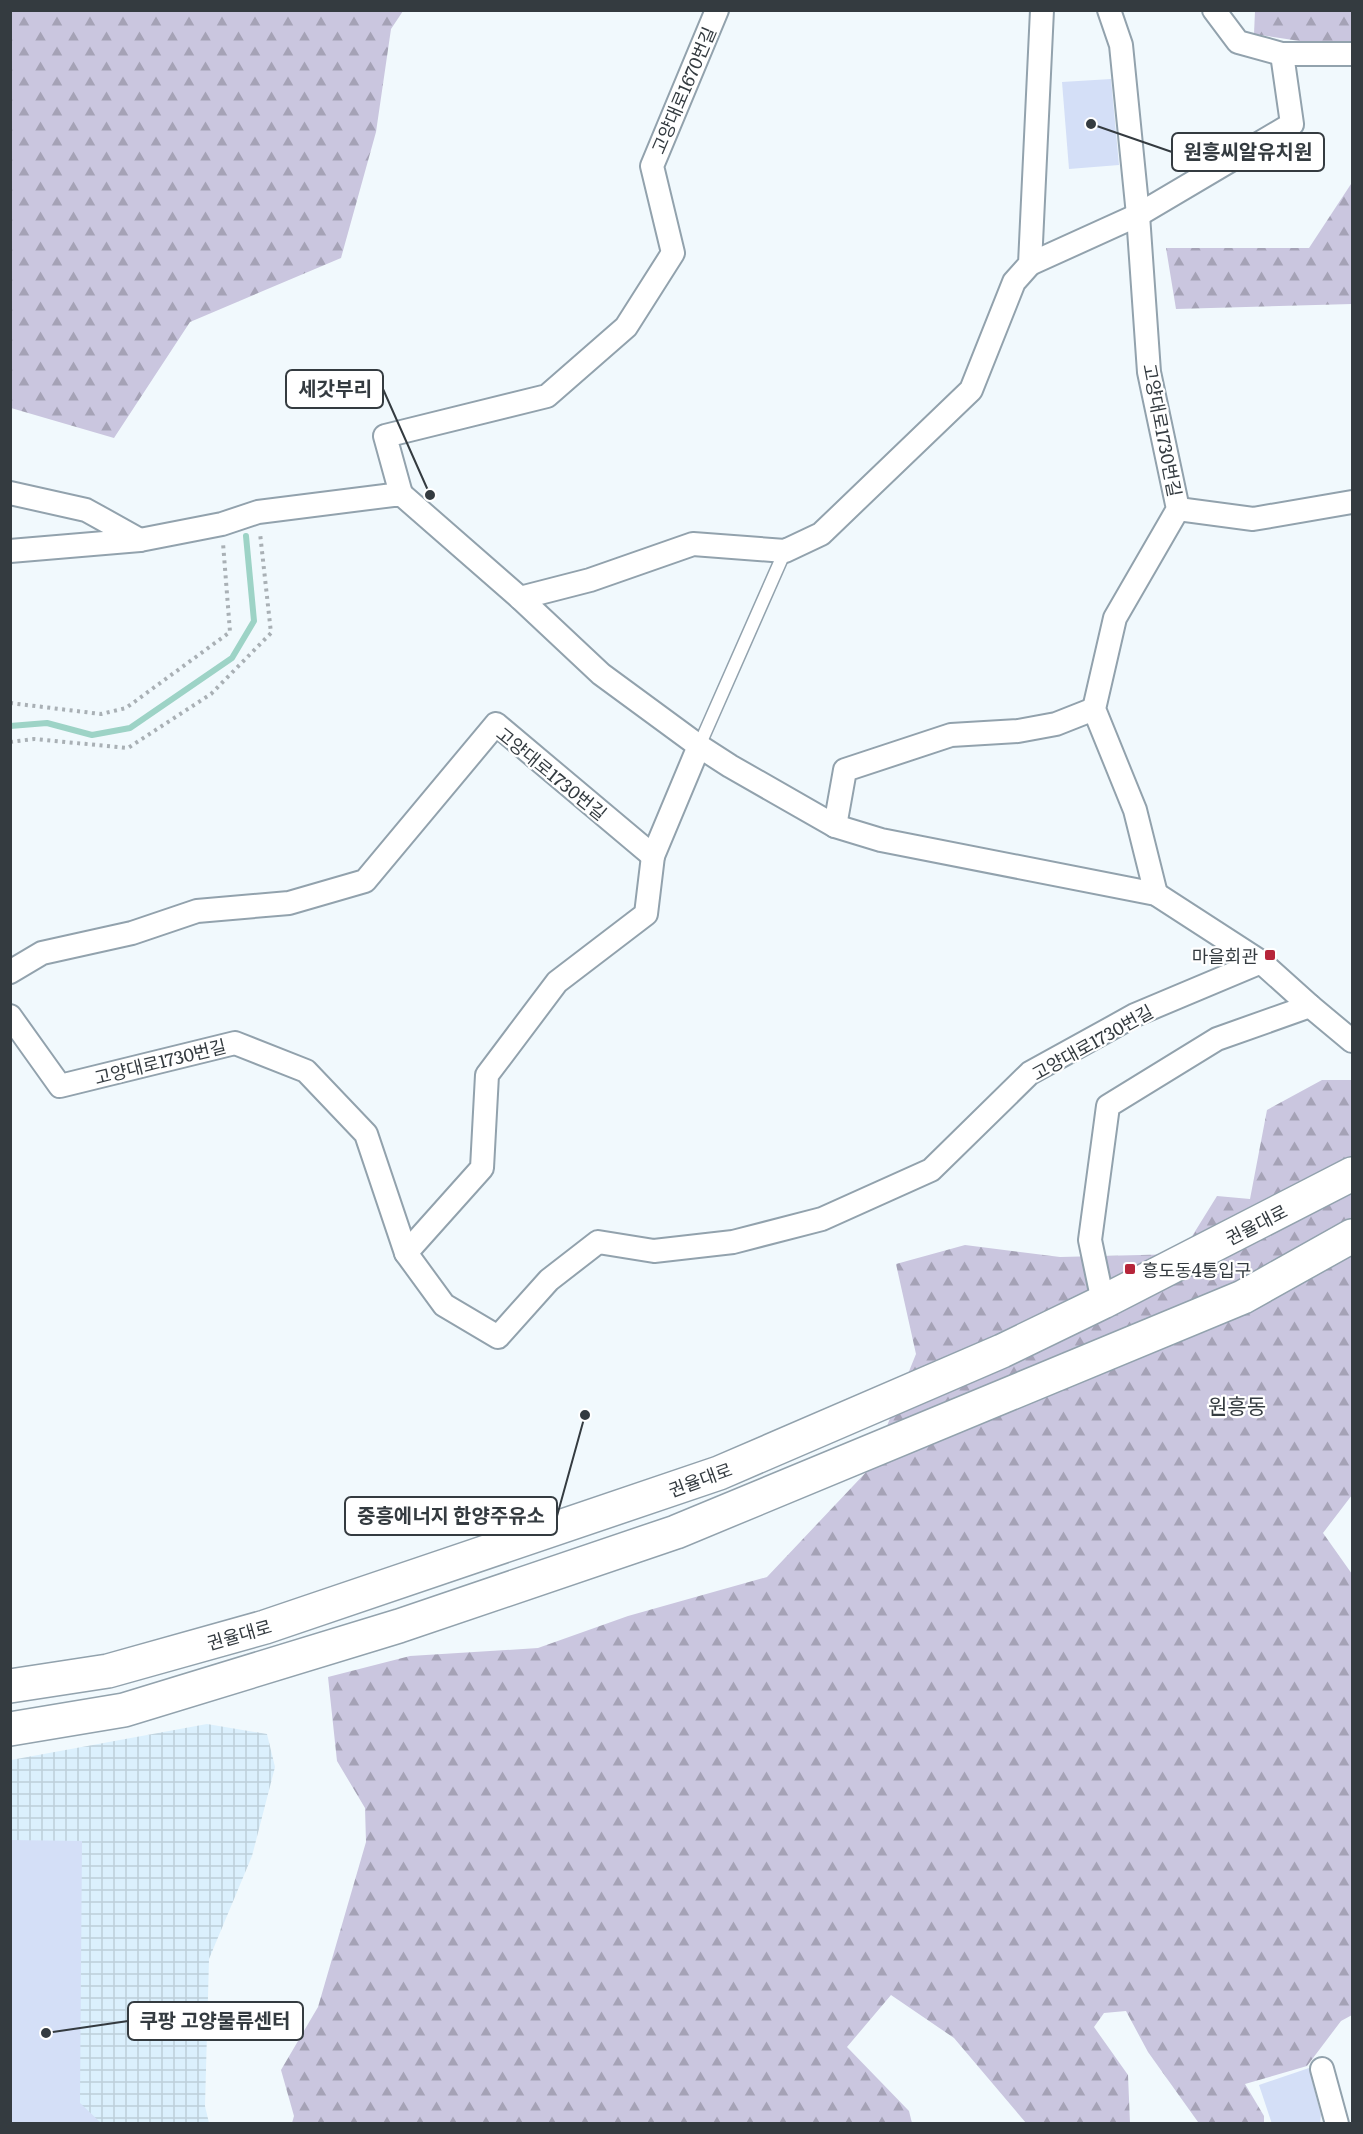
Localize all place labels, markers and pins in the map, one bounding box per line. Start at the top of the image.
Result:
callout: 원흥씨알유치원 [1172,133,1324,171]
callout: 세갓부리 [286,370,383,408]
place label: 마을회관 [1192,942,1258,969]
marker: 마을회관 [1263,948,1277,962]
place label: 흥도동4통입구 [1142,1256,1251,1283]
marker: 흥도동4통입구 [1123,1262,1137,1276]
callout: 중흥에너지 한양주유소 [345,1497,557,1535]
callout: 쿠팡 고양물류센터 [128,2002,303,2040]

